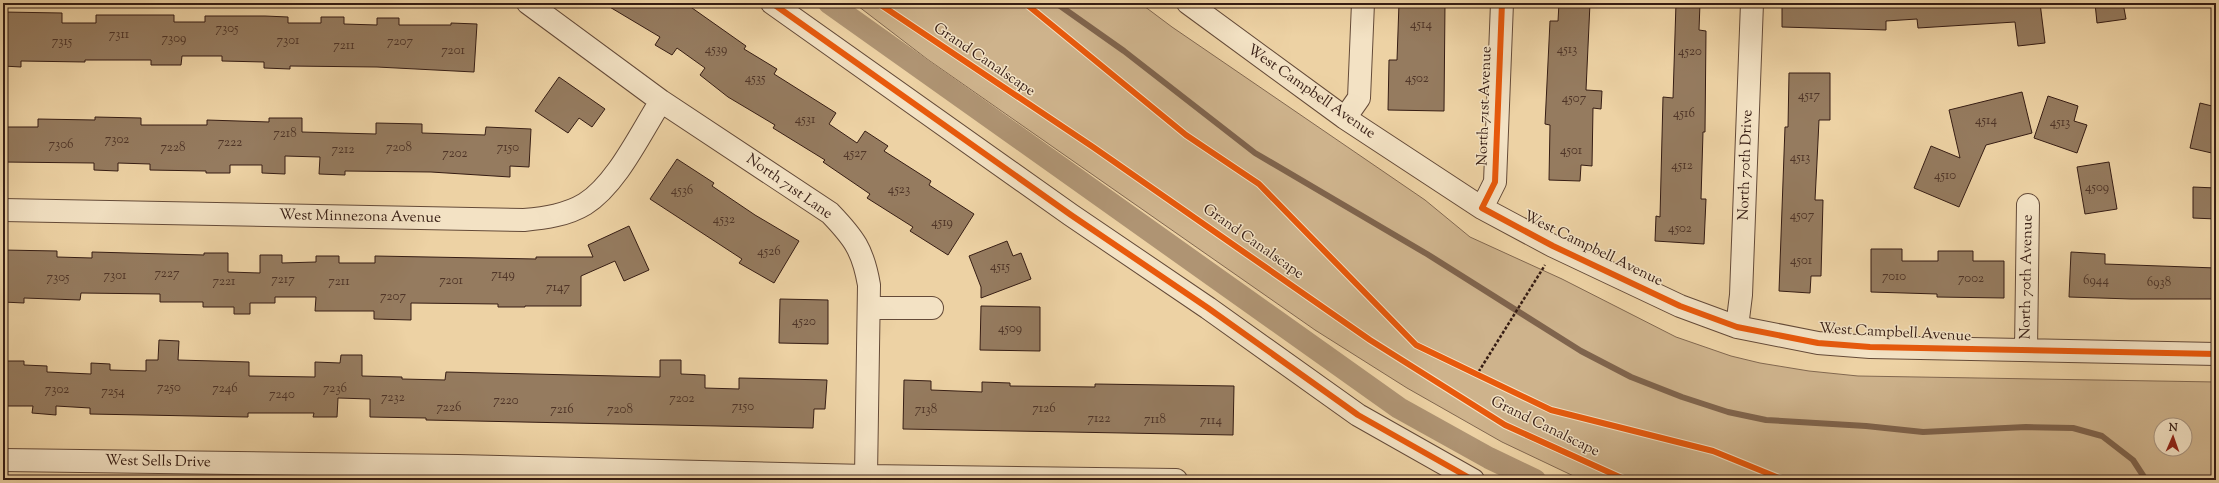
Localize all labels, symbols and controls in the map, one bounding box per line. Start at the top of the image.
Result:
house number: 4514 [1410,16,1432,34]
street label: Grand Canalscape [929,18,1039,102]
house number: 7305 [216,20,239,38]
house number: 7311 [109,26,130,44]
house number: 7309 [162,30,186,48]
house number: 7301 [277,32,300,50]
house number: 7315 [52,33,73,51]
house number: 7207 [387,33,413,51]
house number: 7211 [333,37,355,55]
street label: West Campbell Avenue [1243,40,1379,144]
house number: 4539 [705,41,727,59]
house number: 4513 [1557,41,1577,59]
house number: 7201 [441,42,465,60]
house number: 4520 [1678,43,1702,61]
street label: North 71st Avenue [1472,46,1498,166]
house number: 4535 [745,70,766,88]
house number: 4502 [1405,70,1429,88]
house number: 4517 [1798,87,1820,105]
house number: 4507 [1562,90,1587,108]
house number: 4516 [1673,105,1695,123]
street label: North 70th Drive [1734,109,1758,221]
house number: 4531 [795,111,816,129]
house number: 4514 [1975,112,1997,130]
house number: 4513 [2050,114,2070,132]
house number: 7218 [273,125,297,143]
house number: 7302 [105,131,129,149]
house number: 7222 [218,134,242,152]
house number: 7306 [49,136,74,154]
house number: 7228 [160,139,186,157]
house number: 7208 [386,139,412,157]
house number: 7150 [497,139,519,157]
house number: 7212 [332,141,354,159]
house number: 4501 [1560,142,1583,160]
house number: 7202 [442,145,468,163]
house number: 4527 [843,145,867,163]
street label: North 71st Lane [742,149,836,225]
house number: 4513 [1790,149,1810,167]
house number: 4512 [1671,157,1693,175]
house number: 4510 [1934,167,1956,185]
house number: 4509 [2085,179,2109,197]
house number: 4523 [888,181,910,199]
house number: 4536 [671,182,693,200]
street label: Grand Canalscape [1198,199,1308,285]
street label: West Minnezona Avenue [279,205,441,229]
street label: West Campbell Avenue [1520,206,1666,292]
house number: 4507 [1790,207,1815,225]
house number: 4532 [713,211,735,229]
house number: 4519 [931,214,953,232]
street label: North 70th Avenue [2015,214,2039,340]
house number: 4502 [1668,220,1692,238]
house number: 4526 [757,243,781,261]
house number: 4501 [1790,252,1813,270]
house number: 4515 [990,258,1010,276]
house number: 7227 [154,265,180,283]
house number: 7149 [491,266,515,284]
house number: 7301 [104,267,127,285]
house number: 7010 [1882,268,1906,286]
house number: 7305 [47,269,70,287]
house number: 7002 [1958,270,1984,288]
house number: 7217 [271,271,295,289]
house number: 7201 [439,272,463,290]
house number: 6944 [2083,272,2109,290]
house number: 7221 [213,273,236,291]
house number: 7211 [328,273,350,291]
house number: 6938 [2147,274,2171,292]
house number: 7147 [546,279,570,297]
house number: 7207 [380,288,406,306]
house number: 4520 [792,313,816,331]
street label: West Campbell Avenue [1818,319,1972,347]
house number: 4509 [998,320,1022,338]
house number: 7250 [157,379,181,397]
house number: 7246 [212,380,238,398]
house number: 7236 [323,380,347,398]
house number: 7302 [45,381,69,399]
house number: 7254 [101,383,125,401]
house number: 7240 [269,386,295,404]
house number: 7232 [381,389,405,407]
house number: 7202 [669,390,695,408]
house number: 7220 [493,392,519,410]
street label: Grand Canalscape [1487,392,1603,462]
house number: 7150 [732,398,754,416]
house number: 7226 [436,399,462,417]
house number: 7126 [1032,400,1056,418]
house number: 7216 [550,401,574,419]
house number: 7208 [607,401,633,419]
house number: 7138 [915,401,937,419]
house number: 7122 [1087,410,1111,428]
house number: 7118 [1144,411,1166,429]
house number: 7114 [1200,412,1222,430]
north arrow [2153,417,2193,457]
text: N [2168,420,2178,436]
street label: West Sells Drive [105,451,211,473]

